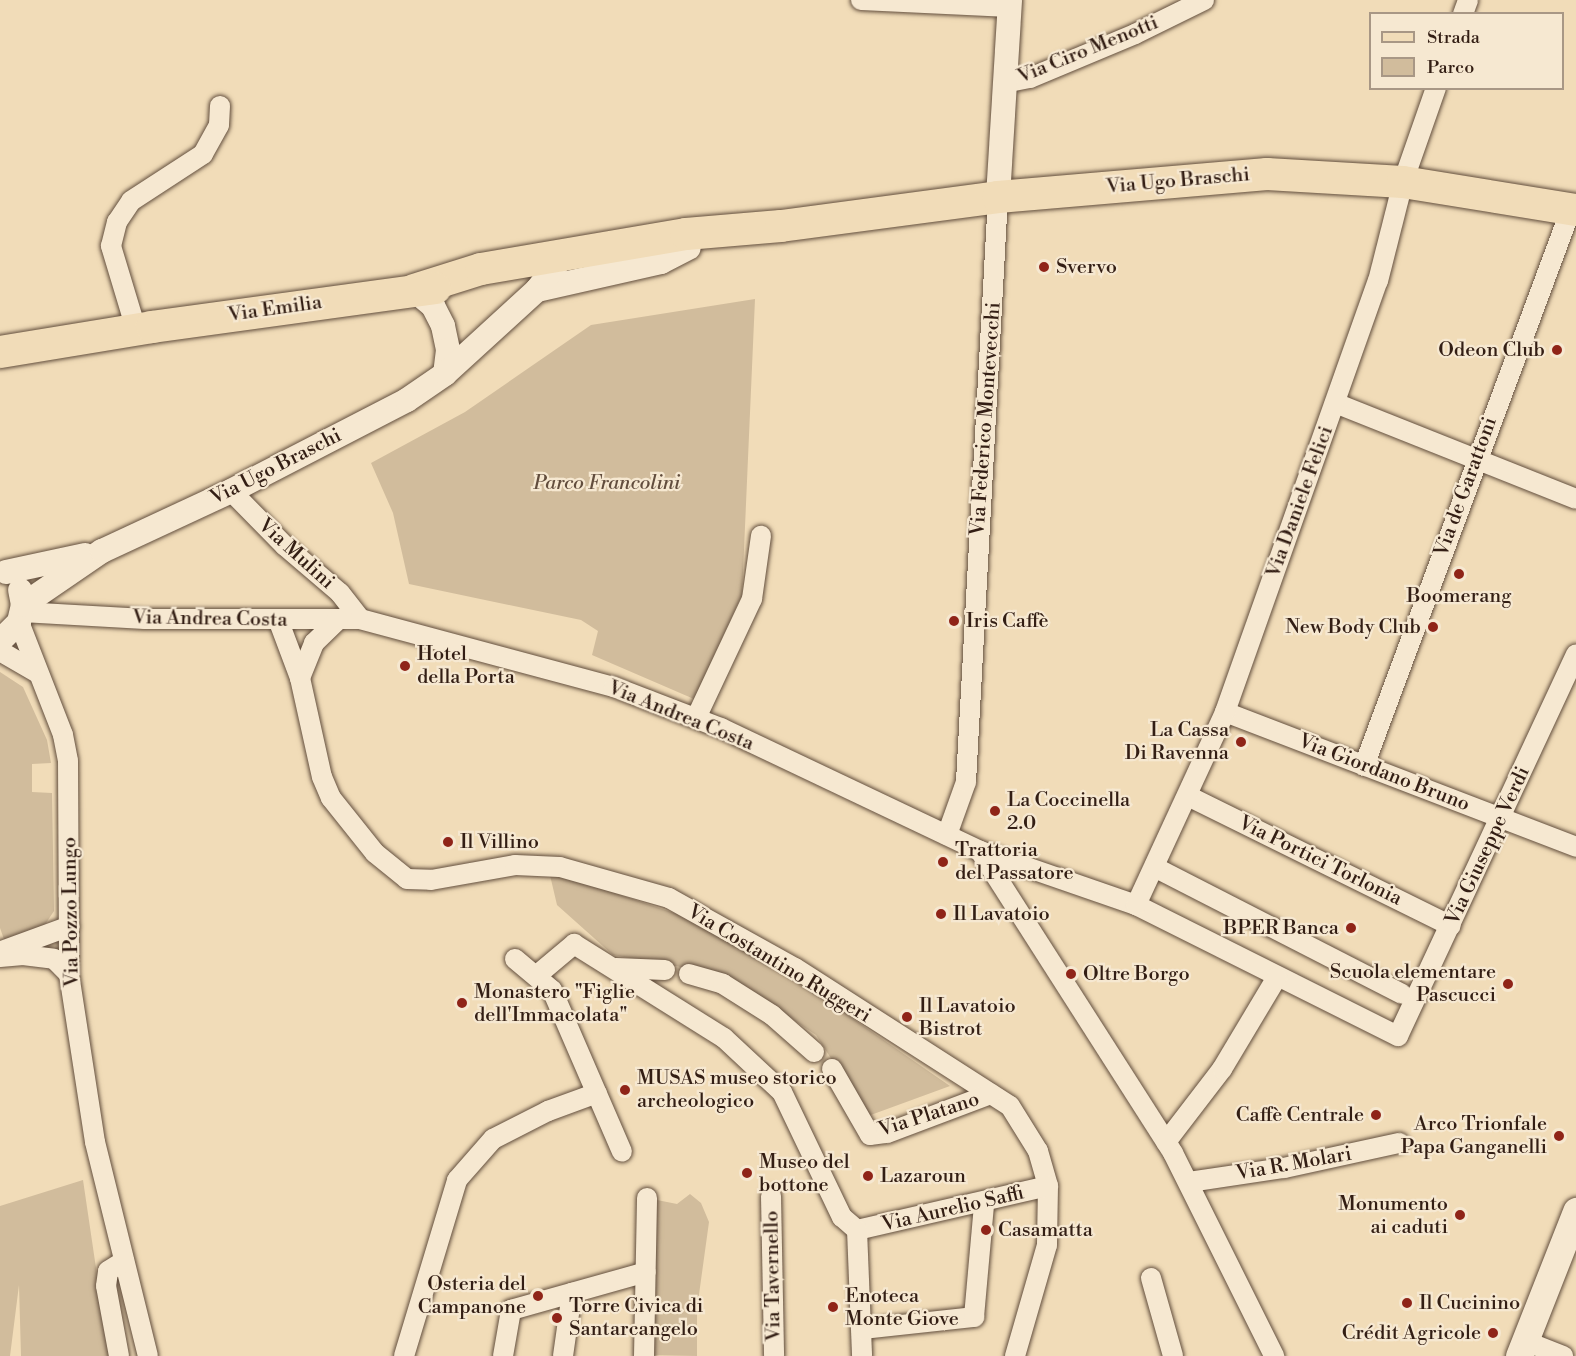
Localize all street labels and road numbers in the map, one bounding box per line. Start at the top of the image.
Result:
street label: Via Ciro Menotti [1014,11,1162,89]
street label: Via Ugo Braschi [1105,163,1251,199]
street label: Via Emilia [227,291,323,327]
street label: Via Federico Montevecchi [966,301,1006,537]
street label: Via de Garattoni [1430,414,1502,560]
street label: Via Daniele Felici [1261,423,1339,581]
street label: Via Ugo Braschi [206,424,346,510]
street label: Via Mulini [253,514,339,594]
street label: Via Andrea Costa [132,606,288,632]
street label: Via Andrea Costa [605,676,757,756]
street label: Via Giordano Bruno [1295,729,1473,817]
street label: Via Giuseppe Verdi [1441,763,1535,929]
street label: Via Portici Torlonia [1234,811,1406,911]
street label: Via Pozzo Lungo [58,837,84,987]
street label: Via Costantino Ruggeri [683,900,875,1028]
street label: Via Platano [876,1087,982,1143]
street label: Via R. Molari [1234,1142,1354,1186]
street label: Via Aurelio Saffi [880,1181,1026,1237]
street label: Via Tavernello [760,1210,786,1342]

